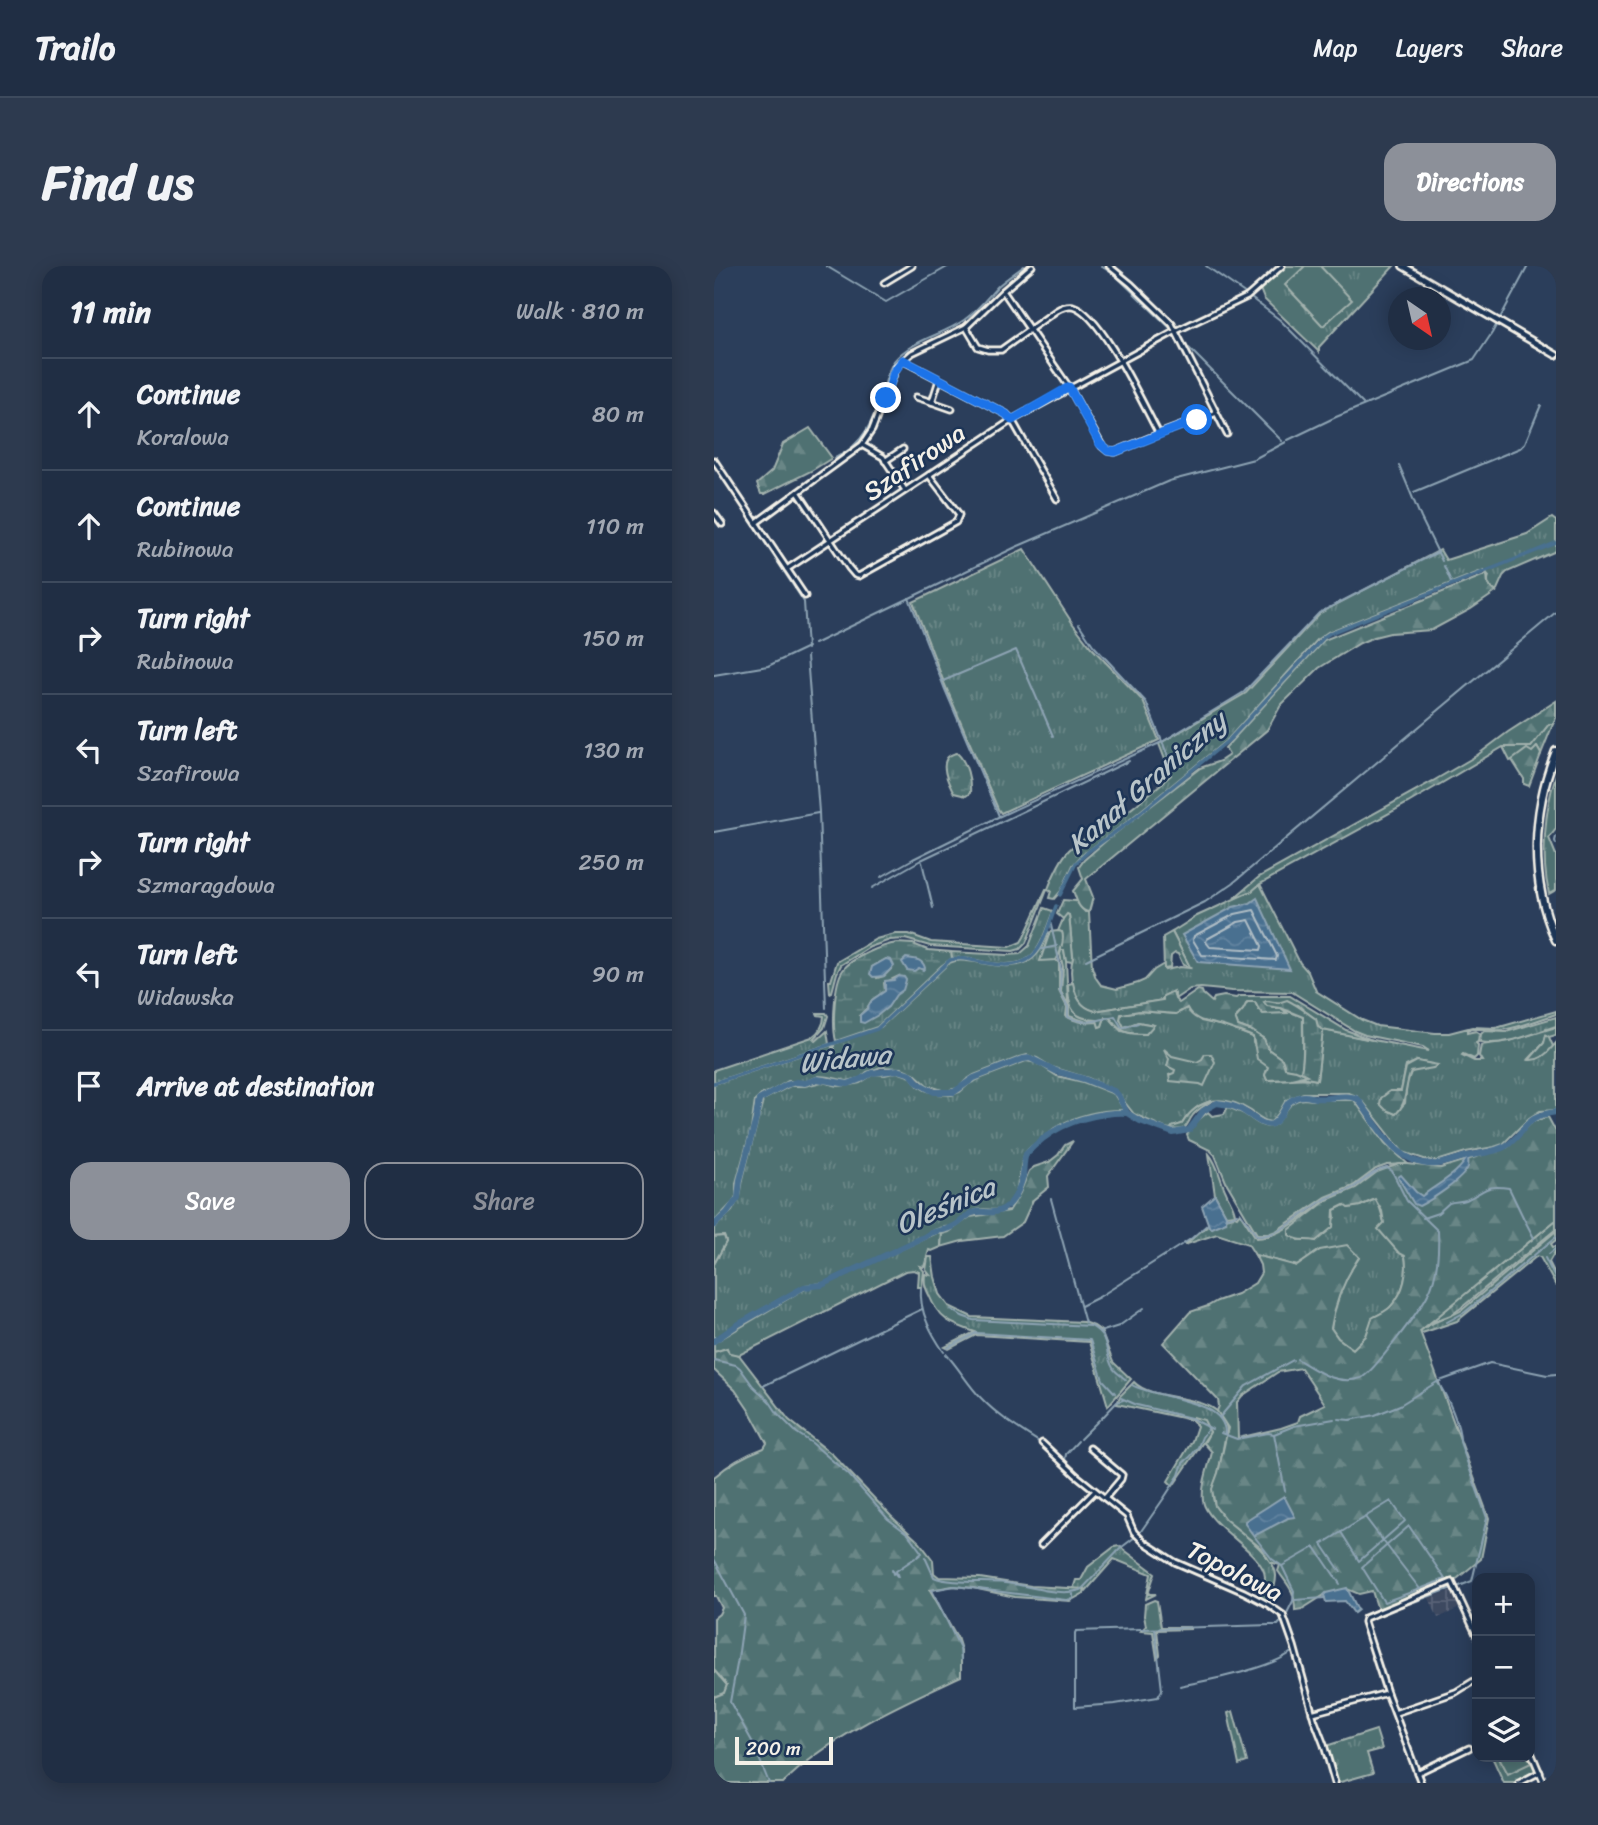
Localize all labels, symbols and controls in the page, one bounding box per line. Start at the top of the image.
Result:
text: Trailo [35,19,115,77]
text: Map [1313,27,1358,69]
text: Layers [1396,27,1463,69]
text: Share [1501,27,1563,69]
text: Find us [42,139,194,226]
button: Directions [1384,143,1556,221]
text: 11 min [70,285,151,339]
north arrow [1388,287,1451,350]
text: Walk · 810 m [516,291,644,332]
text: Continue [137,371,240,417]
route end [870,382,901,413]
text: 80 m [592,394,644,435]
icon: ahead [70,395,108,433]
route start [1181,404,1212,435]
street label: Szafirowa [853,411,975,513]
text: Koralowa [137,417,229,458]
text: Continue [137,483,240,529]
text: 110 m [586,506,644,547]
icon: ahead [70,507,108,545]
text: Rubinowa [137,529,234,570]
text: Turn right [137,595,250,641]
text: 150 m [582,618,644,659]
icon: right [70,619,108,657]
text: Rubinowa [137,641,234,682]
water label: Kanał Graniczny [1055,696,1240,866]
text: Turn left [137,707,237,753]
text: 130 m [583,730,644,771]
icon: left [70,731,108,769]
text: Szafirowa [137,753,240,794]
text: Turn right [137,819,250,865]
text: 250 m [578,842,644,883]
icon: right [70,843,108,881]
text: Szmaragdowa [137,865,275,906]
text: Turn left [137,931,237,977]
text: 90 m [592,954,644,995]
icon: left [70,955,108,993]
text: Widawska [137,977,234,1018]
water label: Widawa [797,1029,896,1088]
text: Arrive at destination [137,1063,374,1109]
icon: arrive [70,1067,108,1105]
water label: Oleśnica [888,1161,1005,1248]
button: Save [70,1162,350,1240]
button: Share [364,1162,644,1240]
street label: Topolowa [1178,1527,1292,1615]
map controls [1472,1573,1535,1762]
button: + [1472,1573,1535,1636]
button: − [1472,1636,1535,1699]
button: layers [1472,1699,1535,1762]
text: 200 m [746,1732,801,1765]
scale bar [735,1734,833,1766]

